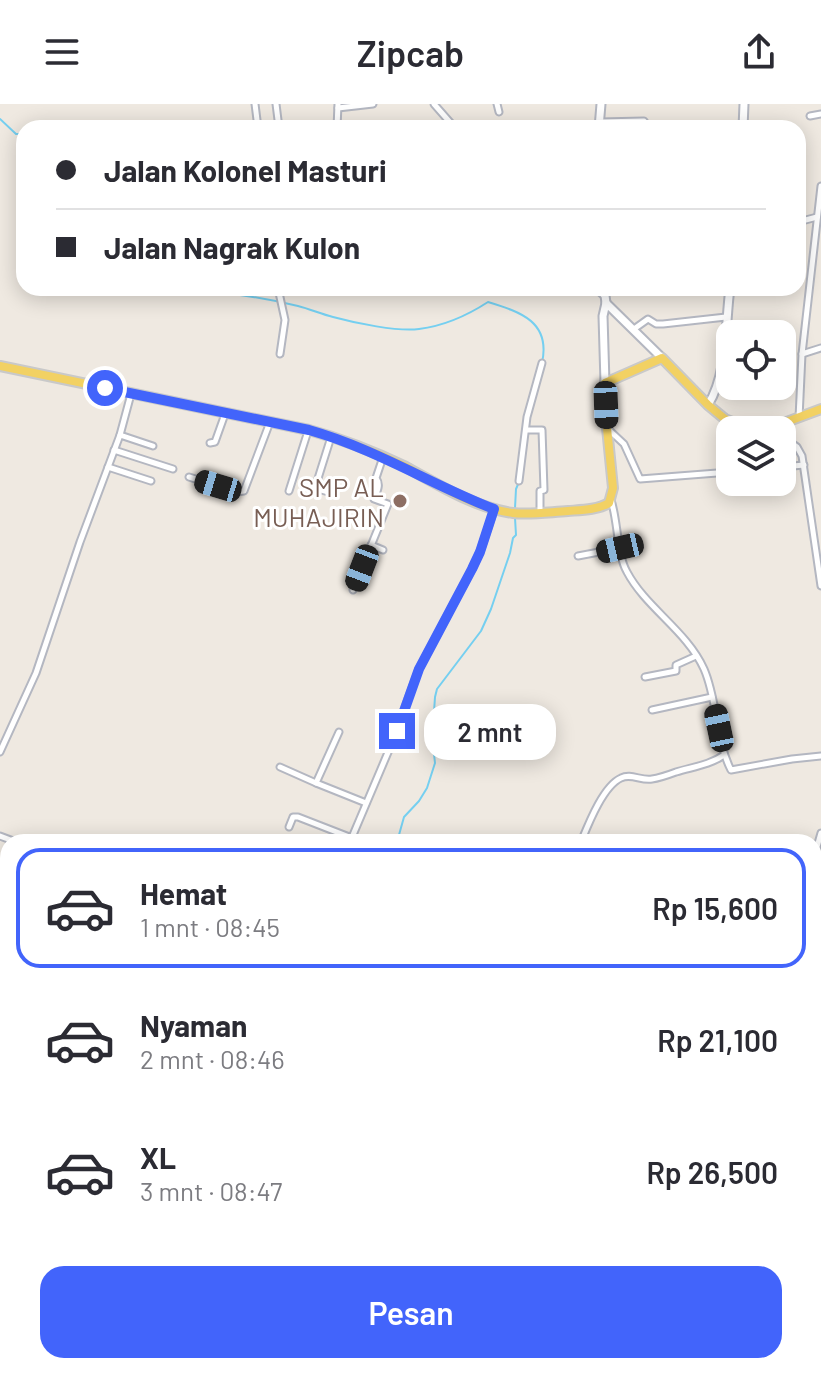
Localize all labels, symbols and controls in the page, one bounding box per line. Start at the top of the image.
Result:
icon: menu [40,30,84,74]
icon: share [737,30,781,74]
text: Zipcab [357,31,464,74]
text: Jalan Kolonel Masturi [104,152,387,188]
text: Jalan Nagrak Kulon [104,229,360,265]
map controls [716,320,796,496]
button: locate [716,320,796,400]
route start [87,370,123,406]
car [593,381,619,429]
button: layers [716,416,796,496]
car [192,468,244,504]
place label: SMP AL MUHAJIRIN [253,471,384,532]
marker: SMP AL MUHAJIRIN [391,492,409,510]
car [594,531,646,565]
car [342,541,382,595]
car [702,702,736,754]
callout: 2 mnt [425,703,557,759]
route end [379,713,415,749]
text: 2 mnt [458,716,522,747]
icon: car [44,872,116,944]
text: Hemat [140,875,227,911]
text: Rp 15,600 [652,890,778,926]
text: 1 mnt · 08:45 [140,911,280,942]
icon: car [44,1004,116,1076]
text: Nyaman [140,1007,247,1043]
text: Rp 21,100 [657,1022,778,1058]
text: 2 mnt · 08:46 [140,1043,285,1074]
icon: car [44,1136,116,1208]
text: XL [140,1139,176,1175]
text: Rp 26,500 [646,1154,778,1190]
text: 3 mnt · 08:47 [140,1175,282,1206]
button: Pesan [40,1266,782,1358]

